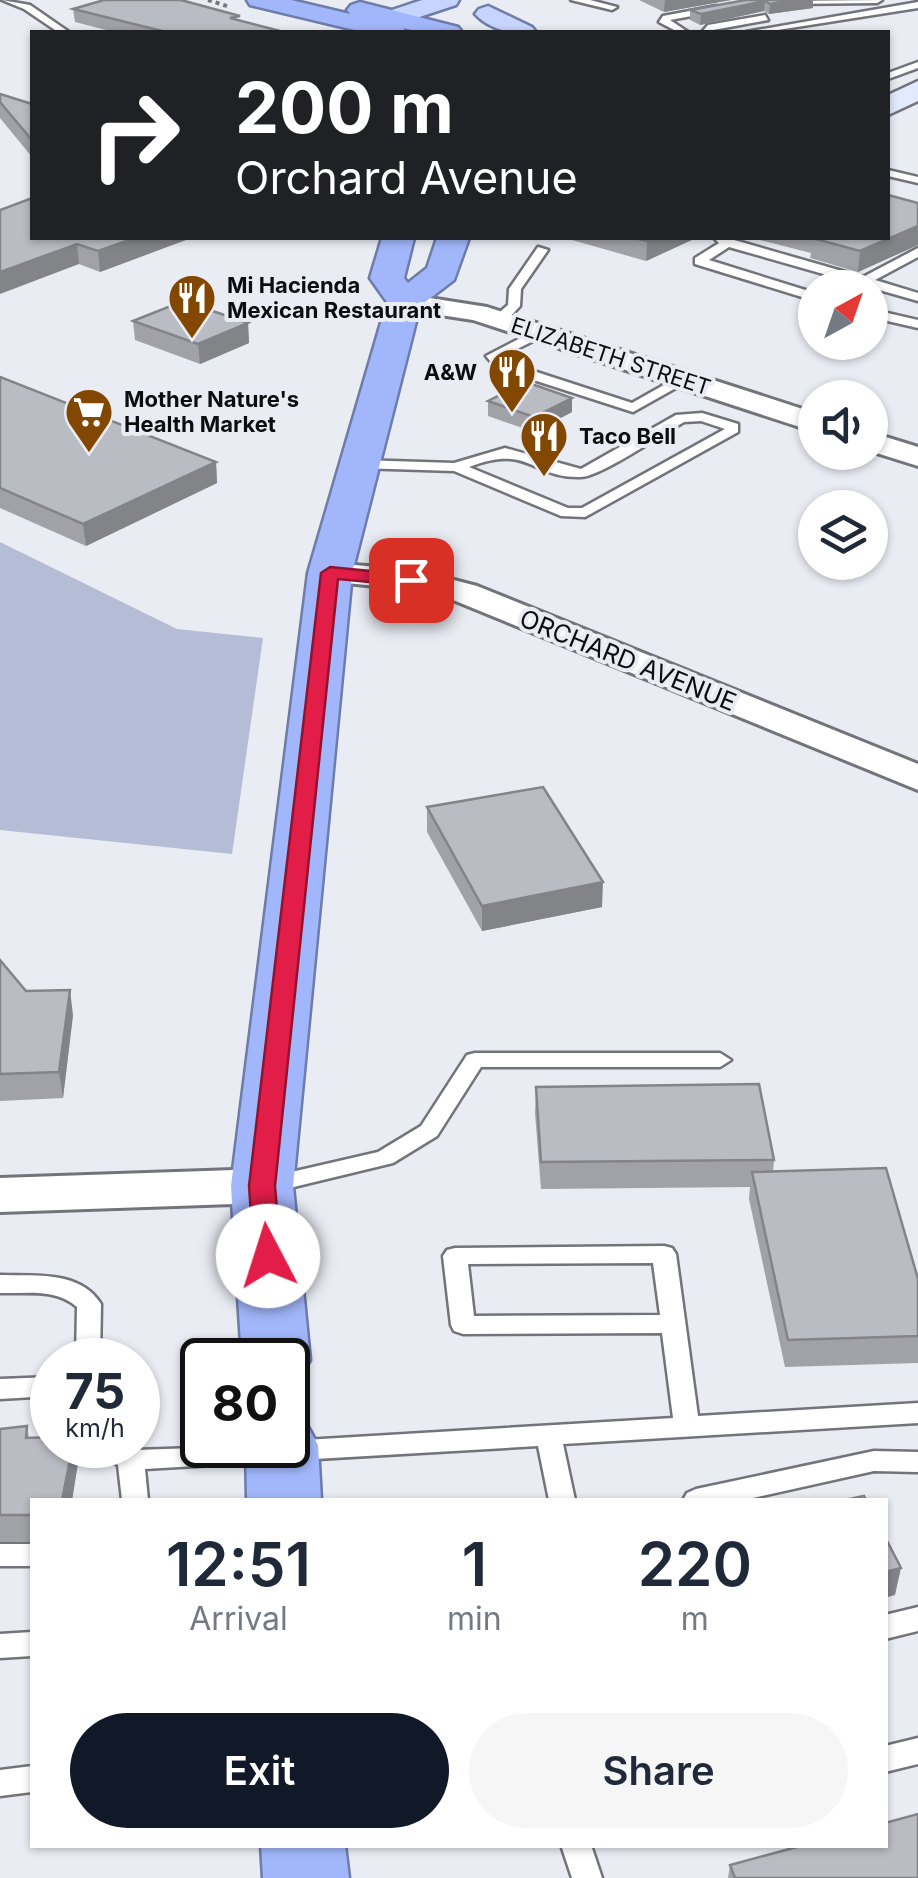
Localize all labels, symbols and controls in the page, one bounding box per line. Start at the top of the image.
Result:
text: 200 m [235,65,454,150]
icon: right [70,70,200,200]
text: Orchard Avenue [235,150,578,205]
north arrow [798,270,888,360]
map controls [798,270,888,580]
restaurant icon: Mi Hacienda Mexican Restaurant [166,272,218,340]
place label: Mi Hacienda Mexican Restaurant [227,272,441,323]
street label: ELIZABETH STREET [508,311,714,401]
restaurant icon: A&W [486,346,538,414]
place label: A&W [424,359,477,385]
button: sound [798,380,888,470]
supermarket icon: Mother Nature's Health Market [63,386,115,454]
place label: Mother Nature's Health Market [124,386,299,437]
restaurant icon: Taco Bell [518,410,570,478]
place label: Taco Bell [579,423,676,449]
button: layers [798,490,888,580]
pin [369,538,454,623]
icon: arrive [384,553,439,608]
street label: ORCHARD AVENUE [515,603,741,717]
position arrow [216,1204,320,1308]
speed limit sign: 80 [180,1338,310,1468]
text: 75 [65,1361,125,1421]
text: km/h [65,1413,125,1443]
text: 12:51 [166,1528,311,1600]
text: 1 [462,1528,487,1600]
text: 220 [638,1528,752,1600]
text: Arrival [189,1599,288,1638]
text: min [447,1599,502,1638]
text: m [681,1599,709,1638]
button: Exit [70,1713,449,1828]
button: Share [469,1713,848,1828]

